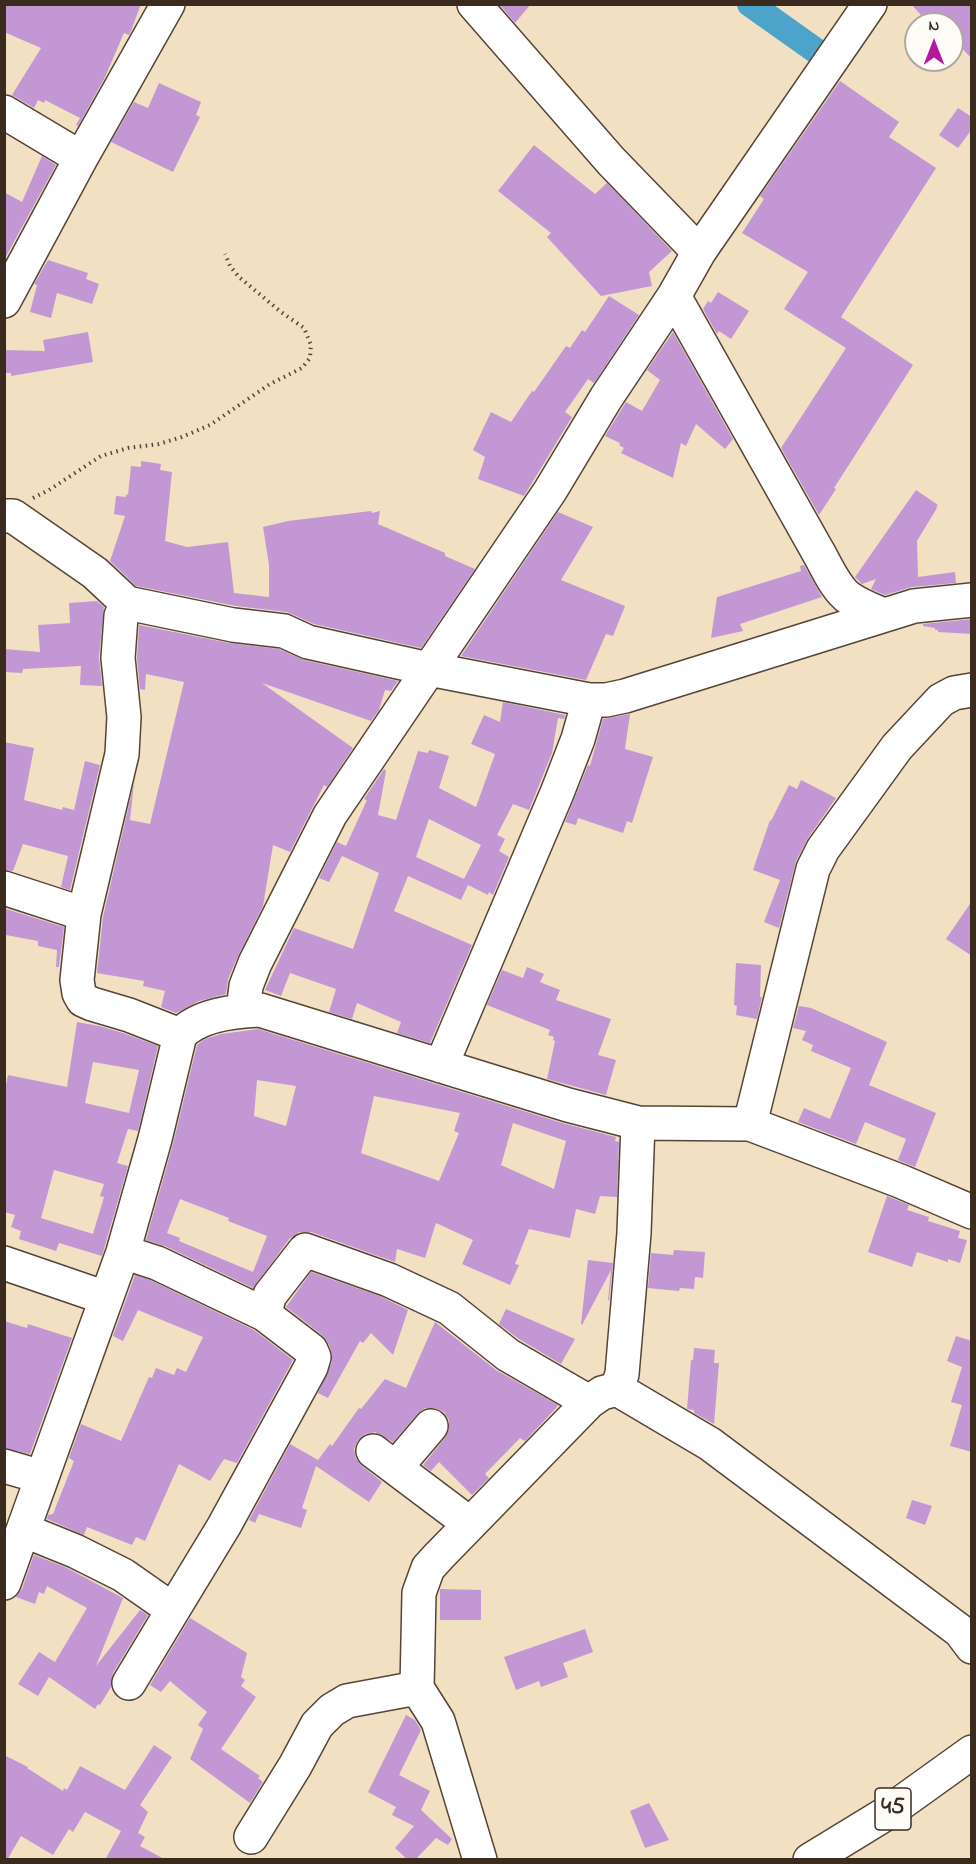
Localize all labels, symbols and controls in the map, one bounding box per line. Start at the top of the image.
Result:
north arrow [904,12,964,72]
text: N [929,14,939,38]
road number: 45 [875,1788,911,1830]

